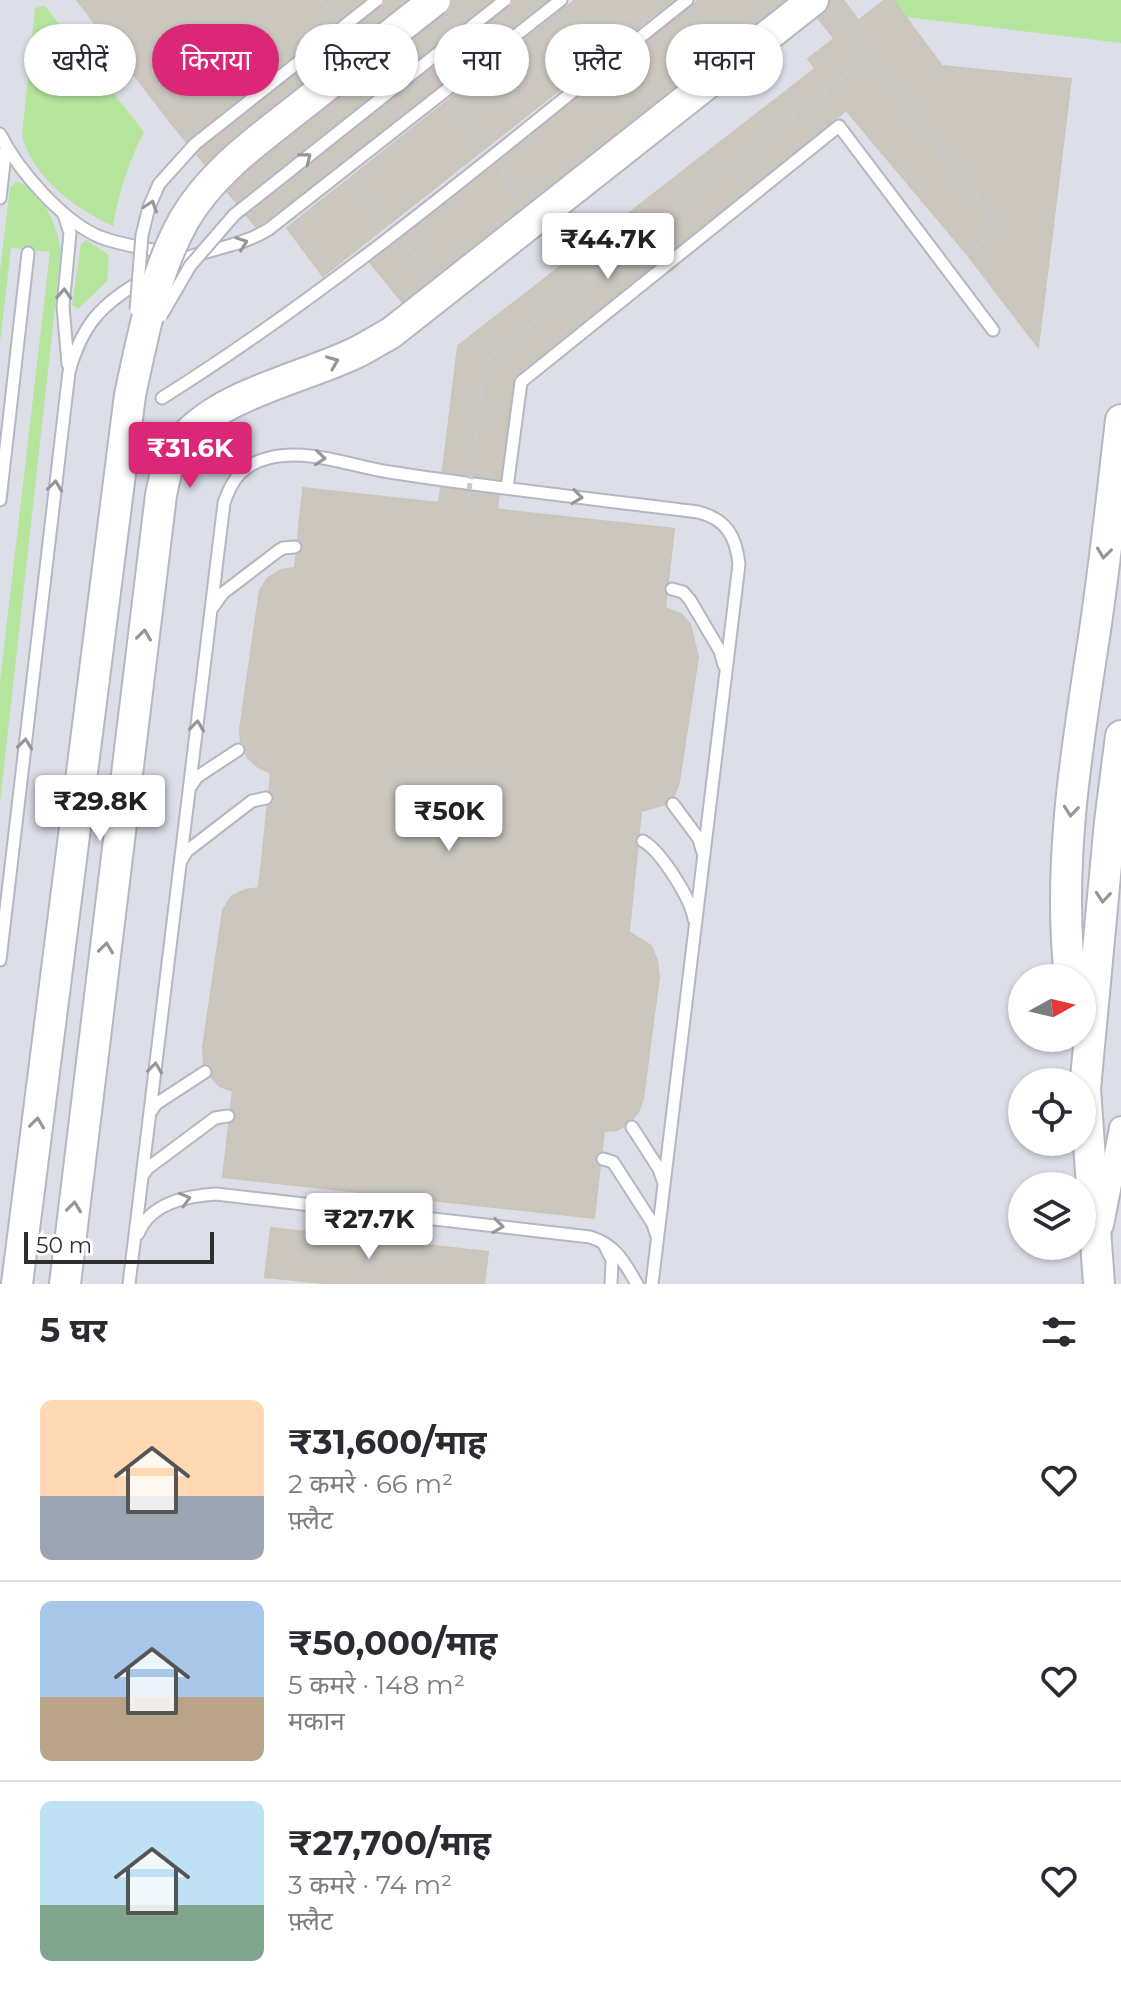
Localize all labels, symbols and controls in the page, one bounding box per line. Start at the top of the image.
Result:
chip: खरीदें [24,24,136,96]
chip: किराया [152,24,279,96]
chip: फ़िल्टर [295,24,418,96]
chip: नया [434,24,529,96]
chip: फ़्लैट [545,24,650,96]
chip: मकान [666,24,783,96]
one-way arrow [297,153,312,167]
one-way arrow [141,200,157,214]
pin: ₹44.7K [543,213,673,281]
text: ₹44.7K [560,223,656,255]
one-way arrow [234,236,248,252]
one-way arrow [55,287,72,300]
one-way arrow [325,355,339,372]
pin: ₹31.6K [125,422,255,490]
text: ₹31.6K [147,432,233,464]
one-way arrow [314,450,327,467]
one-way arrow [47,479,64,492]
one-way arrow [570,488,584,505]
one-way arrow [1096,547,1113,560]
one-way arrow [135,628,152,642]
one-way arrow [188,719,205,733]
one-way arrow [16,737,33,751]
pin: ₹29.8K [35,775,165,843]
text: ₹29.8K [53,785,147,817]
pin: ₹50K [402,785,496,853]
text: ₹50K [413,795,485,827]
one-way arrow [1063,805,1080,818]
one-way arrow [1094,891,1111,904]
one-way arrow [97,942,114,955]
north arrow [1008,964,1096,1052]
map controls [1008,964,1096,1260]
one-way arrow [146,1061,163,1075]
button: locate [1008,1068,1096,1156]
one-way arrow [28,1116,45,1130]
button: layers [1008,1172,1096,1260]
one-way arrow [177,1192,191,1208]
pin: ₹27.7K [304,1193,434,1261]
one-way arrow [65,1200,82,1213]
text: ₹27.7K [324,1203,414,1235]
one-way arrow [492,1218,505,1235]
scale bar [24,1228,214,1264]
text: 50 m [36,1232,92,1259]
text: 5 घर [40,1309,107,1351]
icon: filters [1037,1310,1081,1354]
text: ₹31,600/माह [288,1421,486,1463]
icon: home [104,1432,200,1528]
icon: heart [1037,1458,1081,1502]
text: 2 कमरे · 66 m² [288,1468,453,1500]
text: फ़्लैट [288,1504,333,1536]
text: ₹50,000/माह [288,1622,497,1664]
icon: home [104,1633,200,1729]
icon: heart [1037,1659,1081,1703]
text: 5 कमरे · 148 m² [288,1669,465,1701]
text: मकान [288,1705,345,1737]
text: ₹27,700/माह [288,1822,491,1864]
icon: home [104,1833,200,1929]
icon: heart [1037,1859,1081,1903]
text: 3 कमरे · 74 m² [288,1869,452,1901]
text: फ़्लैट [288,1905,333,1937]

